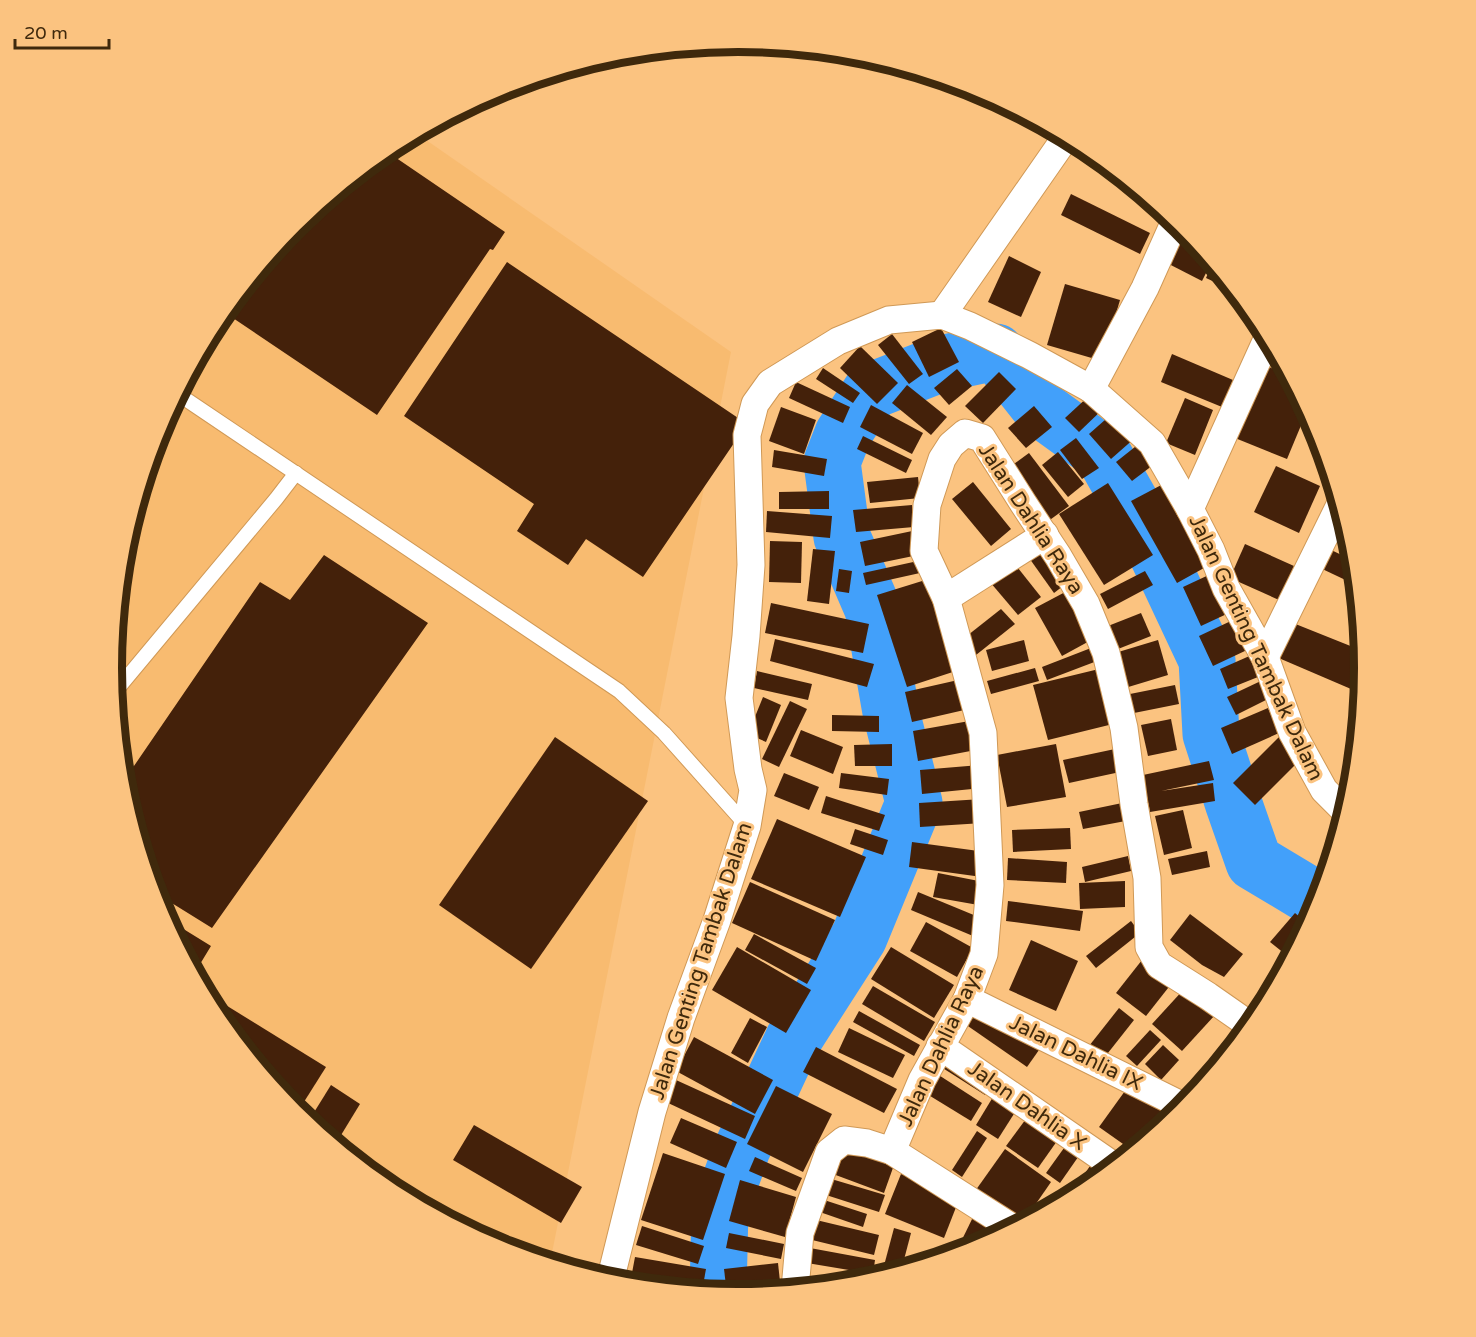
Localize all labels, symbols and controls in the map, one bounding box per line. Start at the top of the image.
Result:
scale bar [15,12,110,50]
text: 20 m [24,22,68,44]
street label: Jalan Dahlia Raya [973,439,1089,599]
street label: Jalan Genting Tambak Dalam [1183,511,1329,785]
street label: Jalan Genting Tambak Dalam [644,819,758,1103]
street label: Jalan Dahlia Raya [893,962,989,1130]
street label: Jalan Dahlia IX [1005,1010,1147,1096]
street label: Jalan Dahlia X [963,1056,1091,1156]

